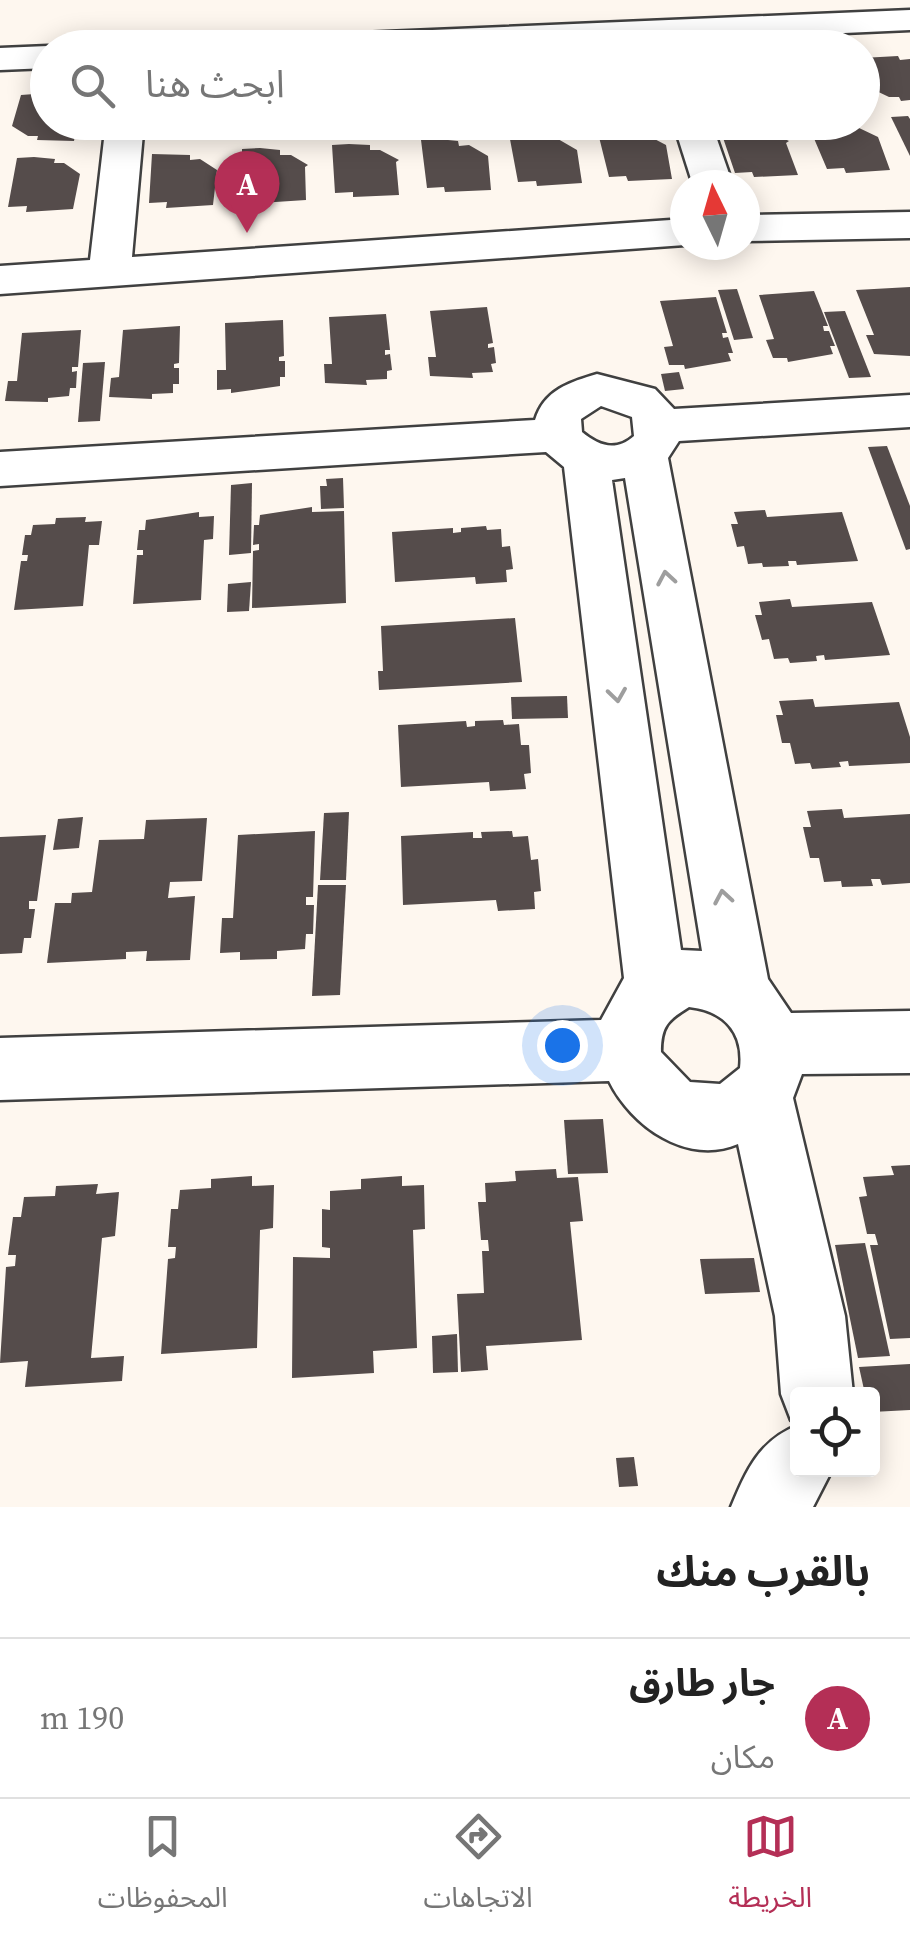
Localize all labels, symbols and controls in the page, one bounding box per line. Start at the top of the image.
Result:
search box [30,30,880,140]
icon: search [65,58,120,113]
text: ابحث هنا [145,58,285,110]
pin: A [214,150,280,233]
north arrow [670,170,760,260]
one-way arrow [656,569,677,586]
one-way arrow [606,687,627,703]
one-way arrow [713,889,734,906]
your location [537,1020,588,1071]
map controls [790,1387,880,1477]
button: locate [790,1387,880,1477]
text: بالقرب منك [656,1542,870,1600]
text: جار طارق [629,1657,775,1709]
text: 190 m [40,1696,124,1740]
text: A [827,1696,848,1740]
text: مكان [711,1735,775,1779]
tab: المحفوظات [98,1809,228,1928]
tab: الاتجاهات [423,1809,533,1928]
tab: الخريطة [728,1809,812,1928]

